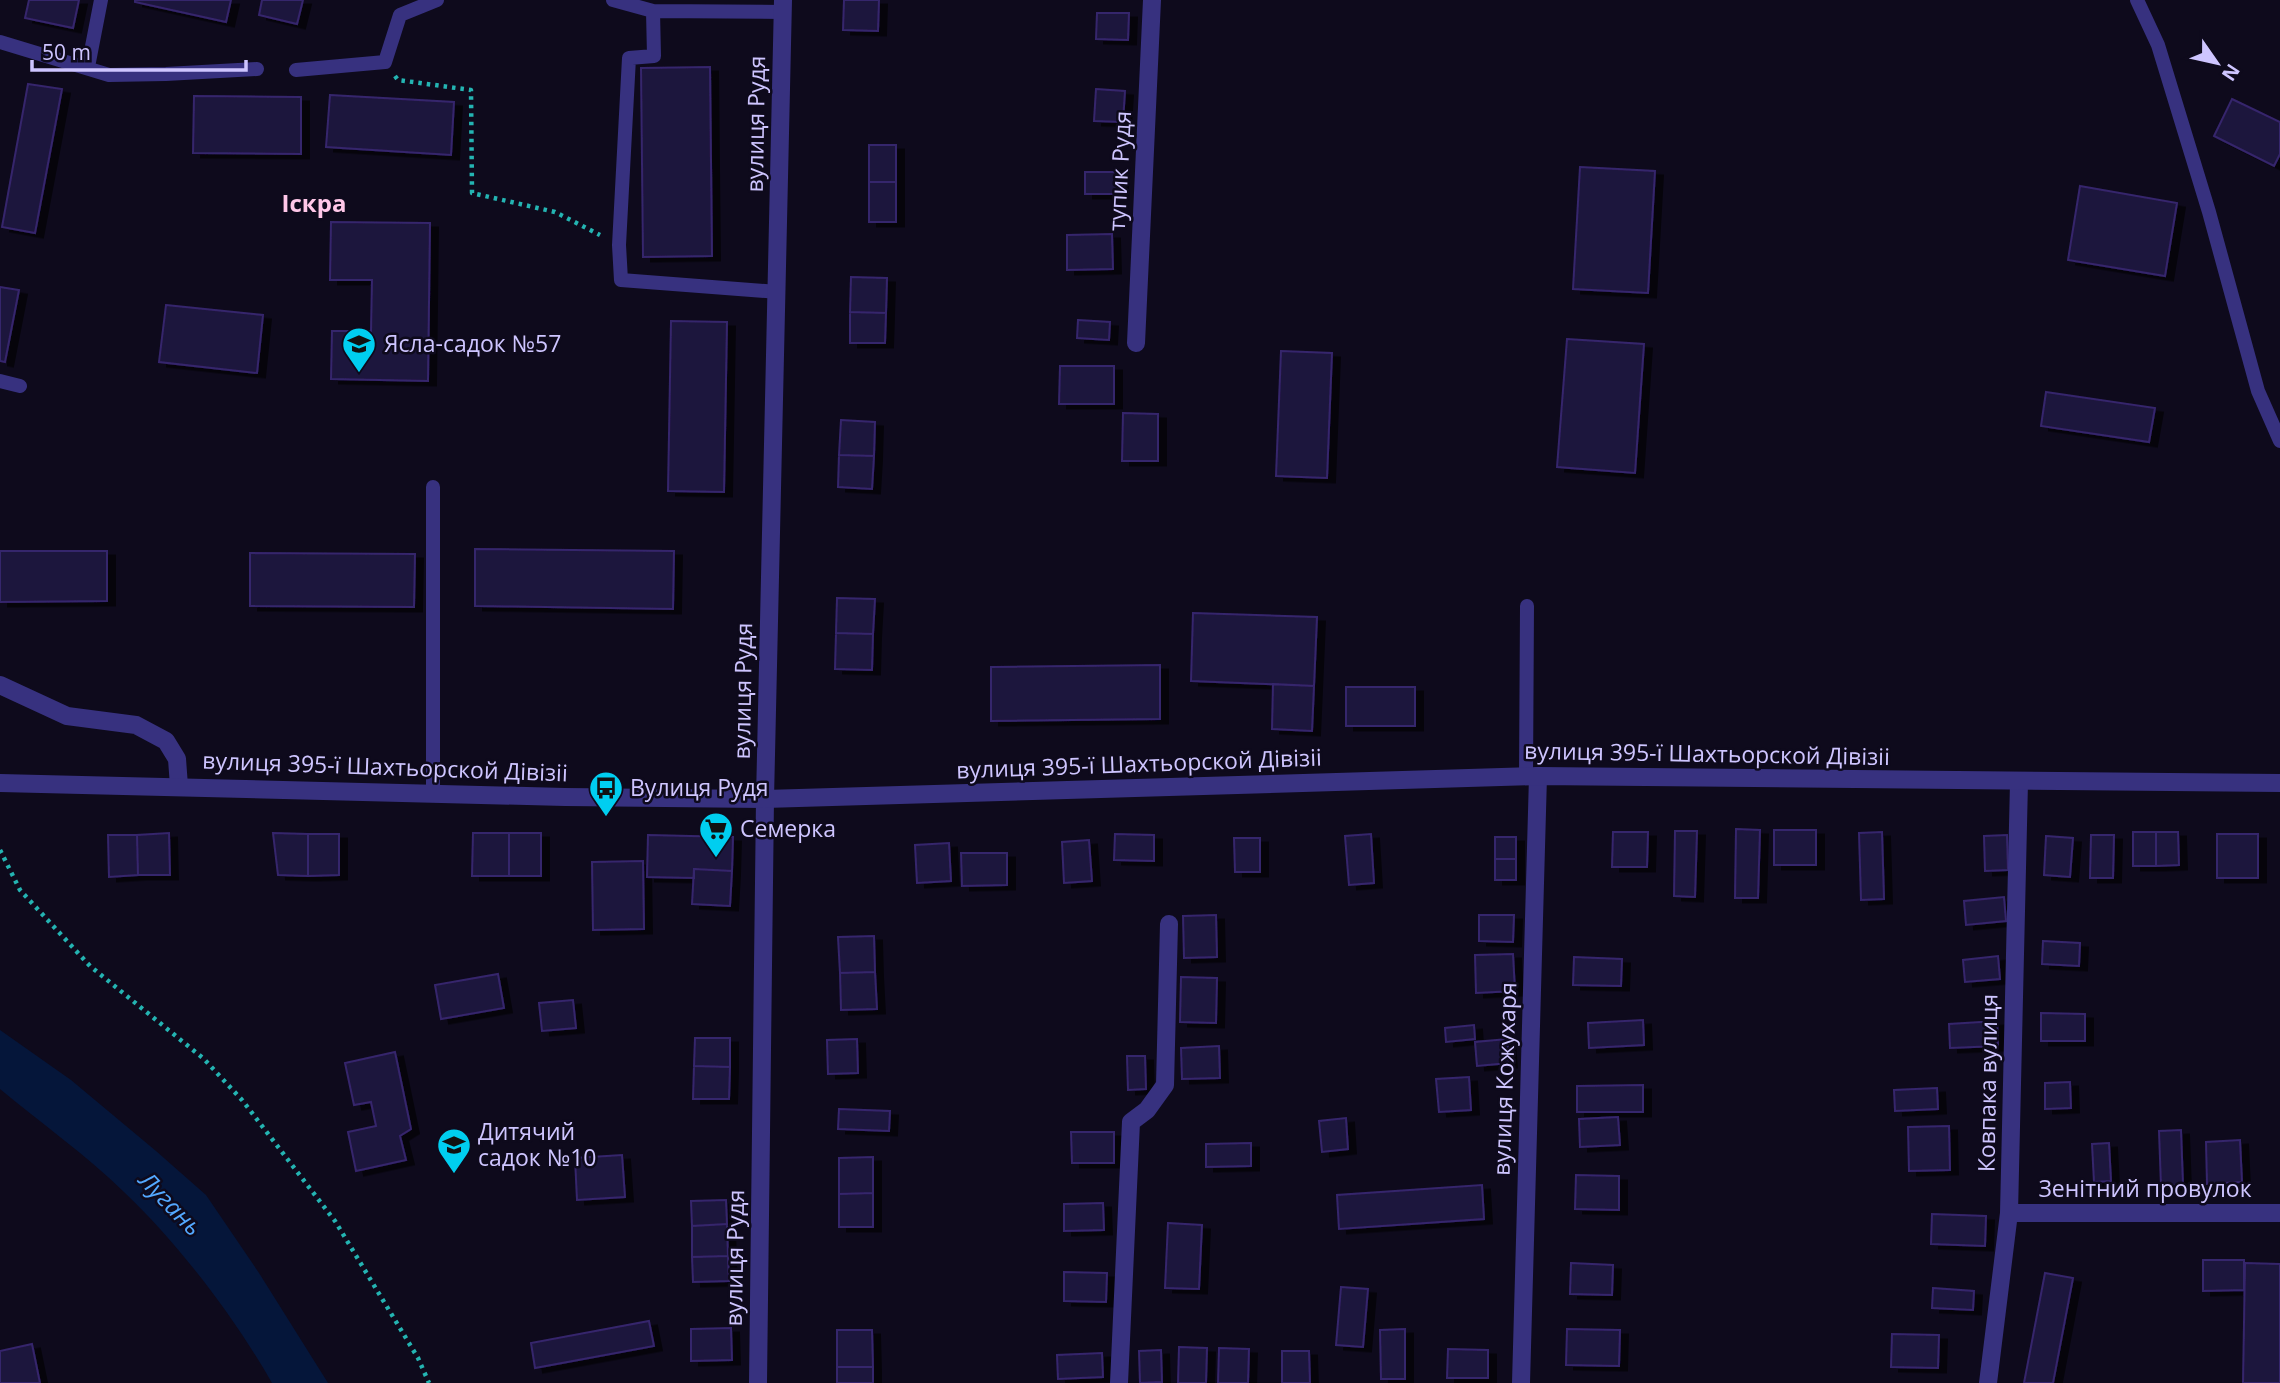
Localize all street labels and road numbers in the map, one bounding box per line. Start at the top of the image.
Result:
street label: вулиця Рудя [738,55,772,193]
street label: тупик Рудя [1100,110,1138,232]
street label: вулиця Рудя [725,622,759,760]
street label: вулиця 395-ї Шахтьорской Дівізіі [1524,734,1890,772]
street label: вулиця 395-ї Шахтьорской Дівізіі [956,741,1322,785]
street label: вулиця 395-ї Шахтьорской Дівізіі [202,744,568,788]
street label: вулиця Кожухаря [1485,982,1523,1176]
street label: Ковпака вулиця [1969,994,2005,1172]
street label: Зенітний провулок [2038,1172,2252,1204]
street label: вулиця Рудя [717,1189,751,1327]

